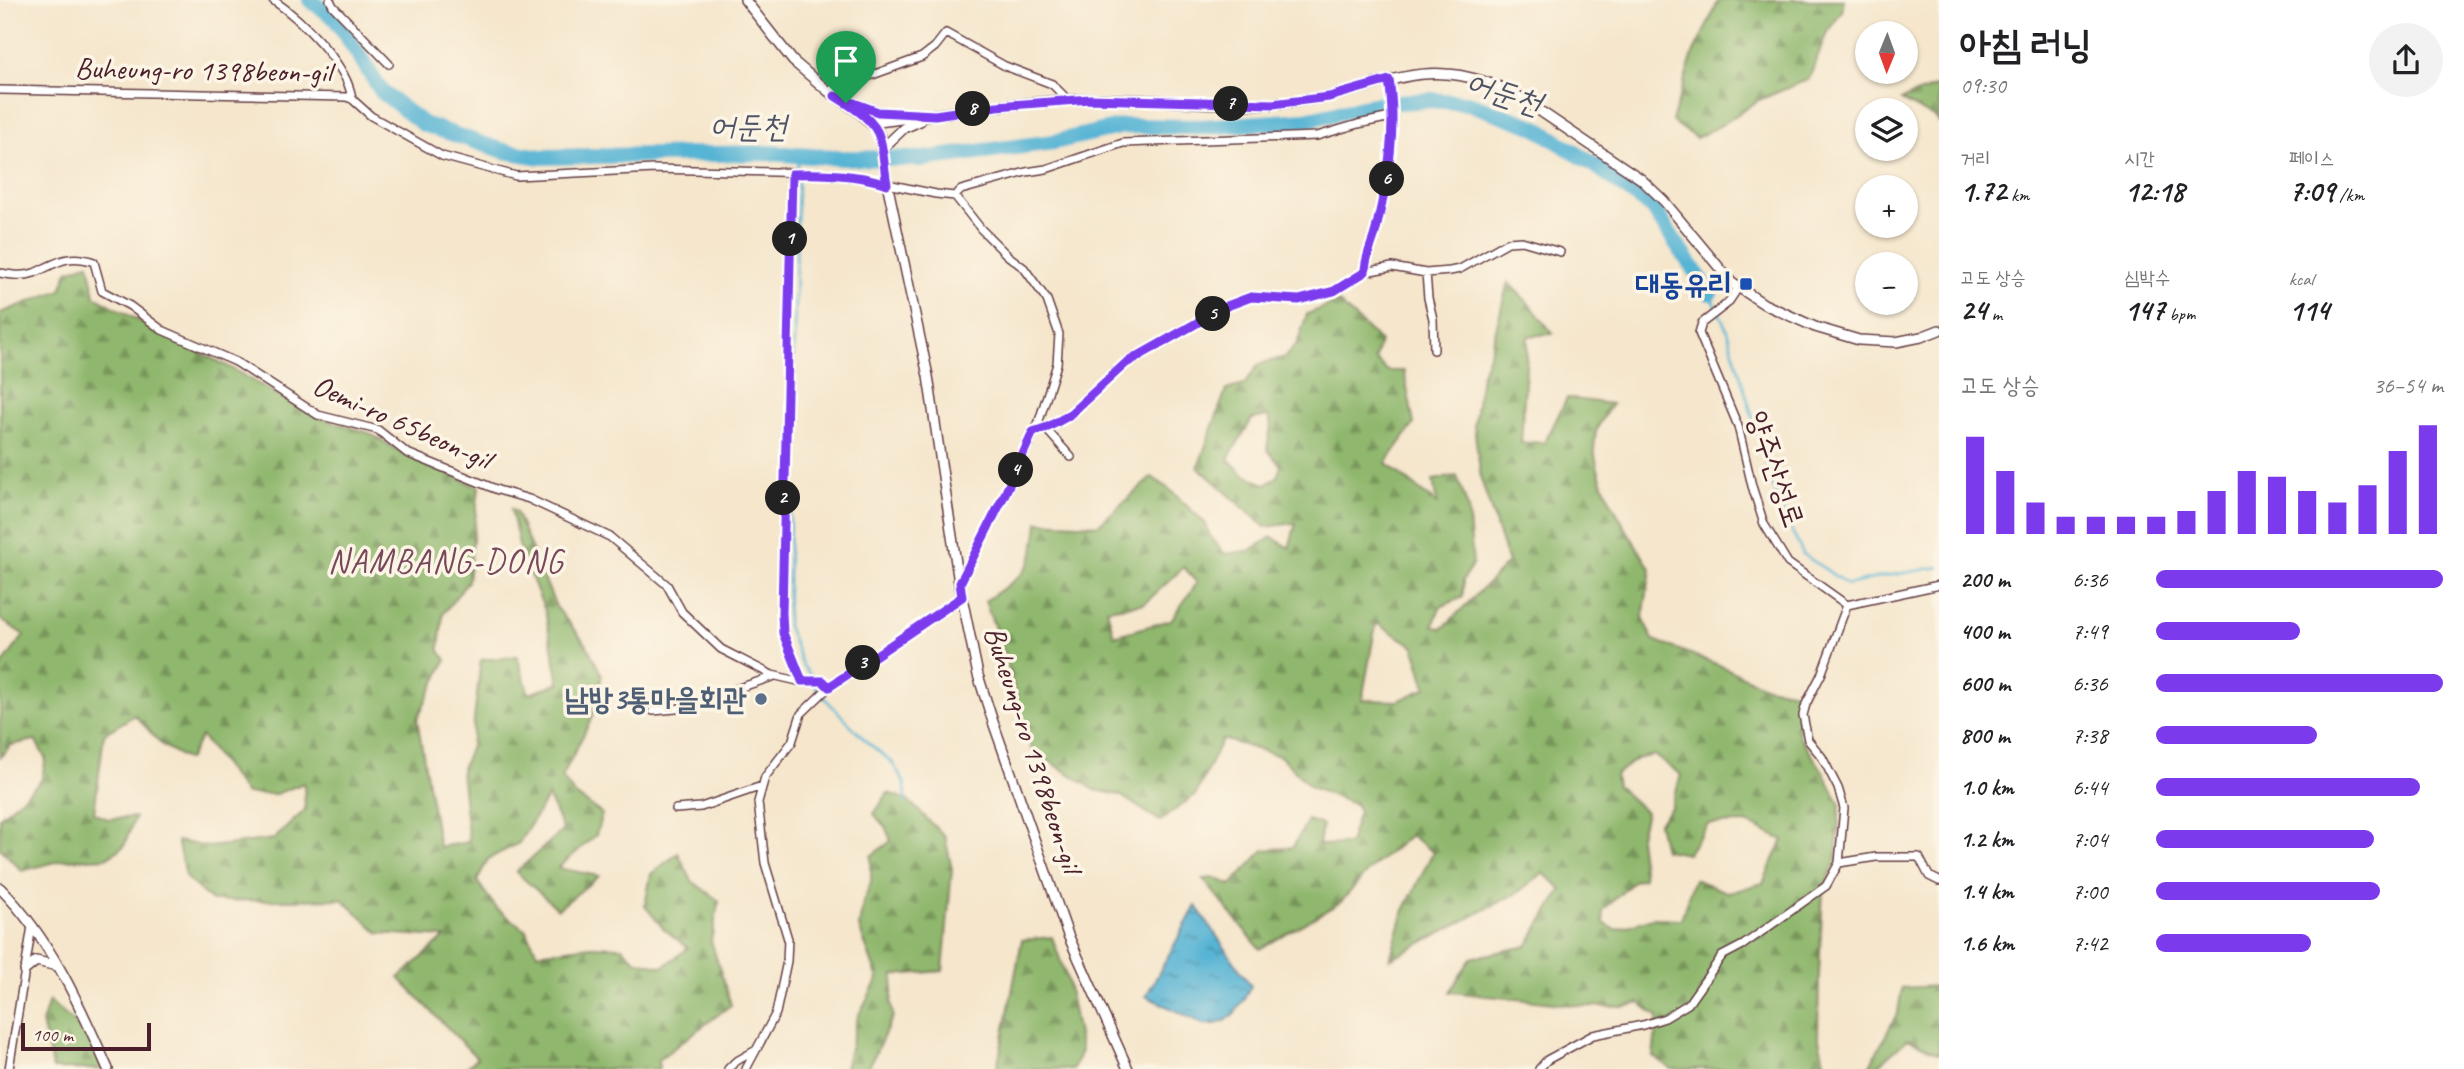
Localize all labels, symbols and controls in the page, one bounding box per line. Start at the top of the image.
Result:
north arrow [1855,21,1918,84]
map controls [1855,21,1918,315]
text: 아침 러닝 [1960,21,2092,68]
button: share [2369,23,2443,97]
pin [816,31,876,103]
icon: arrive [827,42,865,80]
street label: Buheung-ro 1398beon-gil [75,49,336,91]
water label: 어둔천 [1461,62,1550,125]
text: 09:30 [1960,71,2006,100]
pin: 7 [1214,86,1248,122]
text: 7 [1226,91,1235,115]
pin: 8 [956,92,990,126]
text: 8 [968,96,977,120]
button: layers [1855,98,1918,161]
water label: 어둔천 [709,106,790,147]
text: 거리 [1960,147,1991,171]
text: 시간 [2124,147,2155,171]
text: 페이스 [2289,147,2335,171]
pin: 6 [1370,162,1404,196]
text: 6 [1382,166,1391,190]
text: 1.72 [1960,172,2006,210]
text: 12:18 [2124,172,2184,210]
text: 7:09 [2289,172,2335,210]
button: + [1855,175,1918,238]
text: km [2006,183,2030,207]
text: /km [2335,183,2364,207]
pin: 1 [772,222,808,256]
text: 1 [785,226,794,250]
button: − [1855,252,1918,315]
place label: 대동유리 [1635,265,1732,303]
text: 고도 상승 [1960,266,2026,290]
text: 심박수 [2124,266,2170,290]
text: kcal [2289,267,2314,291]
marker: 대동유리 [1738,276,1754,292]
text: 24 [1960,291,1987,329]
text: 147 [2124,291,2165,329]
text: 114 [2289,291,2329,329]
pin: 5 [1196,296,1230,332]
text: 5 [1208,301,1217,325]
text: m [1987,302,2002,326]
text: bpm [2165,302,2195,326]
street label: Oemi-ro 65beon-gil [307,366,501,480]
text: 고도 상승 [1960,371,2040,400]
text: 36–54 m [2373,371,2443,400]
street label: 양주산성로 [1738,406,1814,532]
pin: 4 [998,452,1034,488]
text: 4 [1011,457,1020,481]
pin: 2 [766,480,800,516]
text: 2 [778,485,787,509]
district label: NAMBANG-DONG [328,540,566,582]
text: 200 m [1960,565,2010,594]
text: 6:36 [2072,565,2108,594]
text: 400 m [1960,617,2010,646]
text: 7:49 [2072,617,2108,646]
street label: Buheung-ro 1398beon-gil [975,621,1092,881]
pin: 3 [846,646,880,680]
text: 3 [858,650,867,674]
text: 600 m [1960,669,2010,698]
text: 6:36 [2072,669,2108,698]
place label: 남방3통마을회관 [565,680,747,718]
marker: 남방3통마을회관 [753,691,769,707]
text: 800 m [1960,721,2010,750]
text: 7:38 [2072,721,2108,750]
text: 1.0 km [1960,773,2014,802]
text: 6:44 [2072,773,2108,802]
text: 1.2 km [1960,825,2014,854]
text: 7:04 [2072,825,2108,854]
text: 1.4 km [1960,877,2014,906]
text: 7:00 [2072,877,2108,906]
text: 1.6 km [1960,929,2014,958]
text: 7:42 [2072,929,2108,958]
scale bar [21,1020,150,1052]
text: 100 m [32,1023,73,1047]

